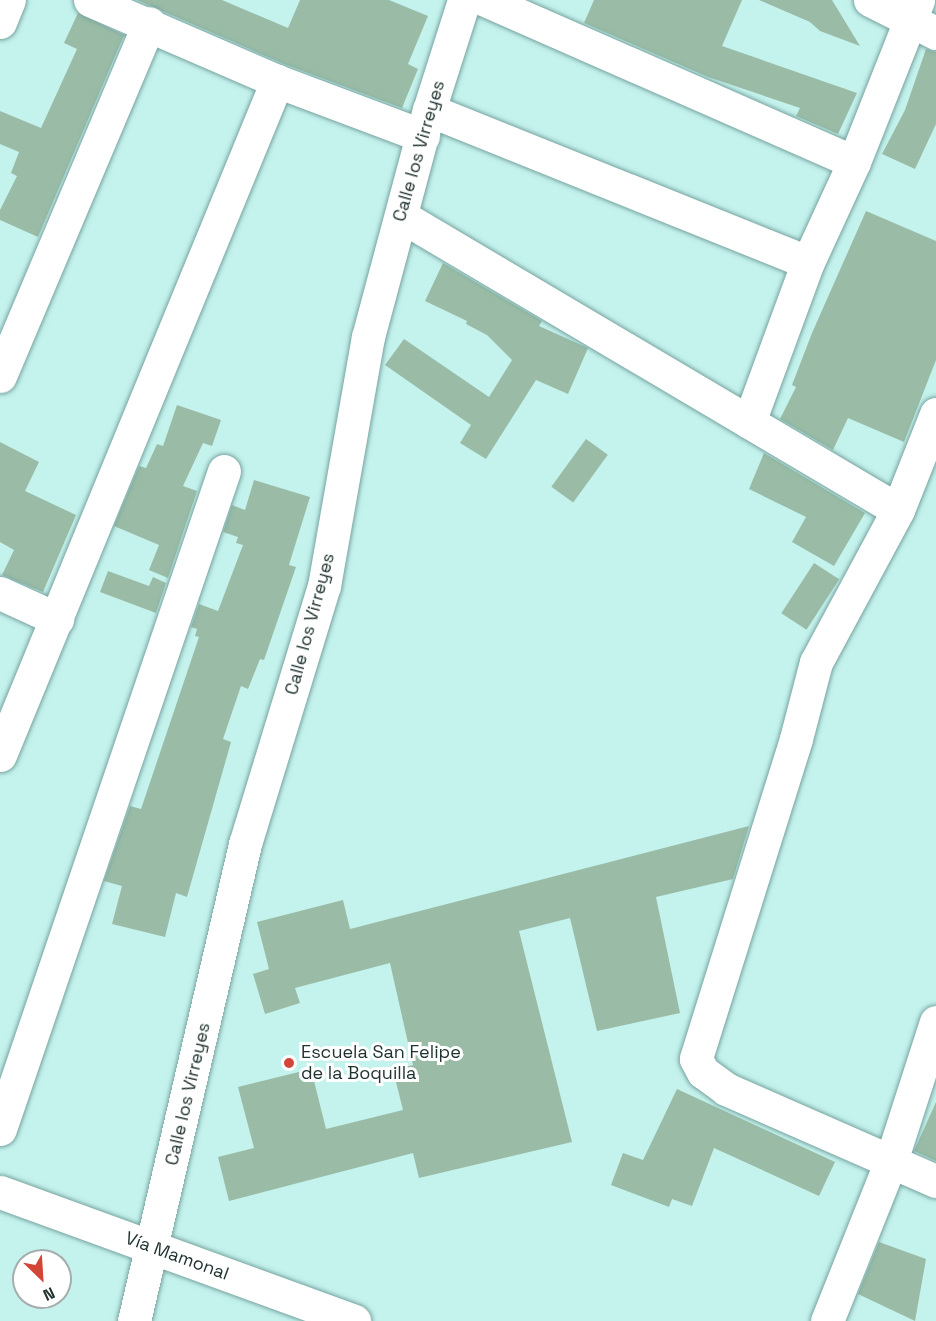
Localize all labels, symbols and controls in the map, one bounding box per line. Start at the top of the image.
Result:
street label: Calle los Virreyes [388,78,450,224]
street label: Calle los Virreyes [281,551,339,697]
street label: Calle los Virreyes [161,1020,215,1168]
place label: Escuela San Felipe de la Boquilla [301,1042,461,1084]
marker: Escuela San Felipe de la Boquilla [282,1056,296,1070]
street label: Vía Mamonal [122,1227,232,1285]
north arrow [12,1249,72,1309]
text: N [40,1282,58,1306]

